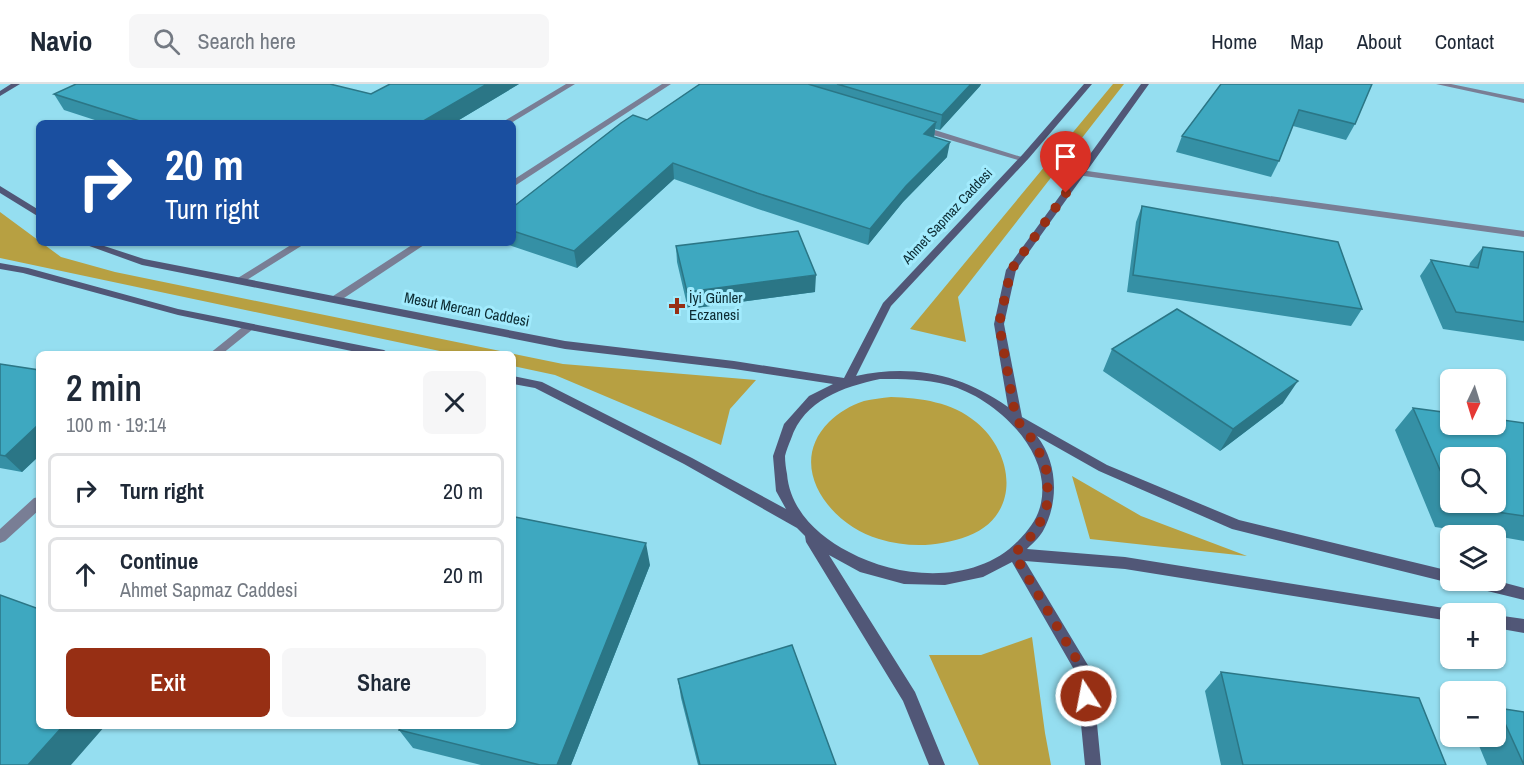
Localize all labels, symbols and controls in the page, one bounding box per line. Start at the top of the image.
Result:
search box [129,14,549,68]
text: Navio [30,22,93,60]
icon: search [150,25,183,58]
text: Search here [198,26,296,56]
text: Home [1211,27,1257,56]
text: Map [1290,27,1324,56]
text: About [1357,27,1402,56]
text: Contact [1435,27,1494,56]
pin [1040,131,1091,193]
text: 20 m [165,137,244,193]
icon: arrive [1049,140,1082,173]
icon: right [66,144,144,222]
street label: Ahmet Sapmaz Caddesi [897,164,996,268]
text: Turn right [165,191,259,227]
street label: Mesut Mercan Caddesi [403,287,531,331]
place label: İyi Günler Eczanesi [689,287,742,325]
marker: İyi Günler Eczanesi [670,299,684,313]
text: 2 min [66,364,142,412]
north arrow [1440,369,1506,435]
map controls [1440,369,1506,747]
button: close [423,371,486,434]
text: 100 m · 19:14 [66,411,166,438]
button: search [1440,447,1506,513]
icon: right [69,474,102,507]
text: Turn right [120,476,204,506]
text: 20 m [443,476,483,506]
button: layers [1440,525,1506,591]
text: Continue [120,546,198,576]
icon: ahead [69,558,102,591]
text: 20 m [443,560,483,590]
text: Ahmet Sapmaz Caddesi [120,576,298,603]
button: + [1440,603,1506,669]
button: Exit [66,648,270,717]
button: Share [282,648,486,717]
position arrow [1054,664,1118,728]
button: − [1440,681,1506,747]

